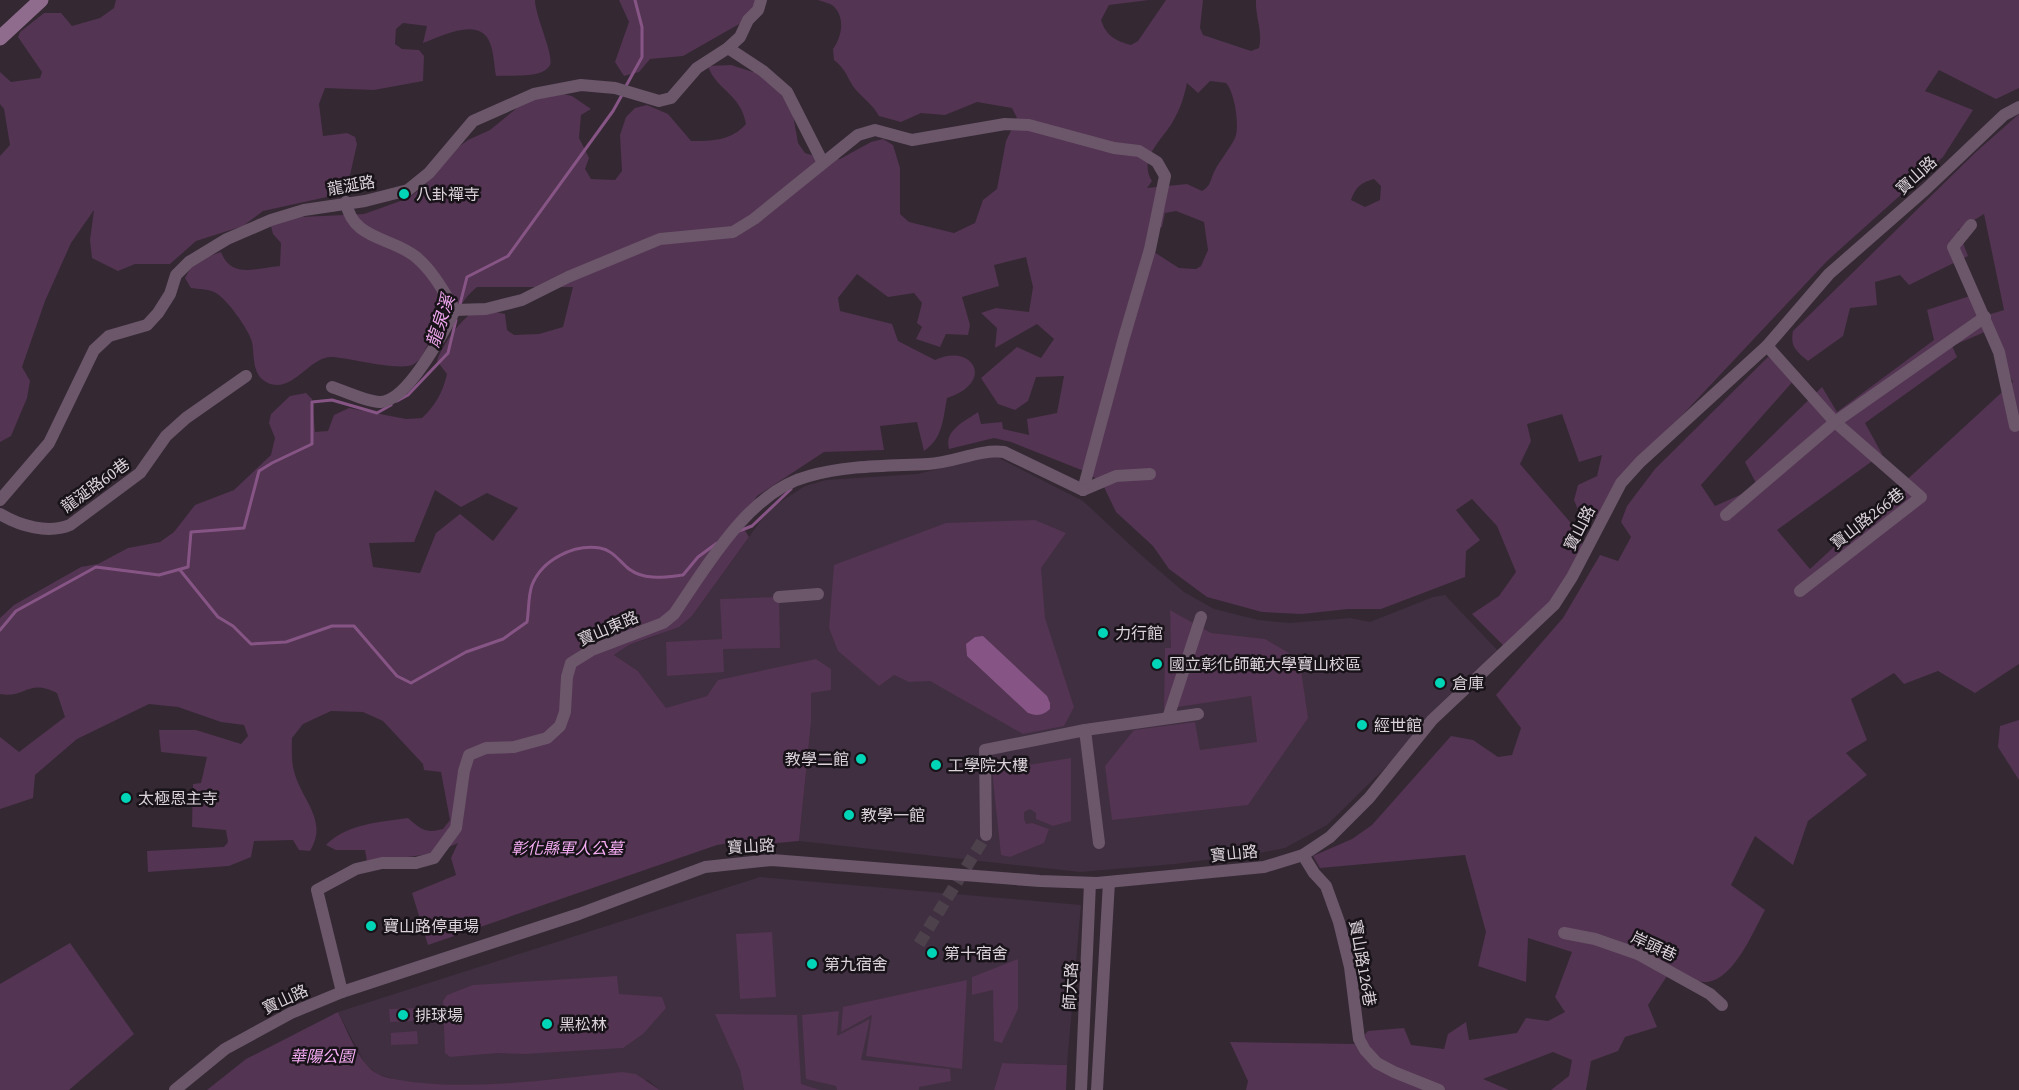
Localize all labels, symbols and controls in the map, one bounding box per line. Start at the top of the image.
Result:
street label: 寶山路 [1891,151,1941,199]
street label: 龍涎路 [325,170,377,200]
place label: 八卦禪寺 [416,183,480,205]
marker: 八卦禪寺 [397,187,411,201]
water label: 龍泉溪 [420,289,461,351]
street label: 龍涎路60巷 [56,453,134,517]
street label: 寶山路266巷 [1826,482,1908,554]
street label: 寶山路 [1558,502,1600,554]
street label: 寶山東路 [574,605,642,651]
place label: 力行館 [1115,622,1163,644]
marker: 力行館 [1096,626,1110,640]
place label: 國立彰化師範大學寶山校區 [1169,653,1361,675]
marker: 國立彰化師範大學寶山校區 [1150,657,1164,671]
place label: 倉庫 [1452,672,1484,694]
marker: 倉庫 [1433,676,1447,690]
place label: 經世館 [1374,714,1422,736]
marker: 經世館 [1355,718,1369,732]
place label: 教學二館 [785,748,849,770]
marker: 教學二館 [854,752,868,766]
place label: 工學院大樓 [948,754,1028,776]
marker: 工學院大樓 [929,758,943,772]
place label: 太極恩主寺 [138,787,218,809]
marker: 太極恩主寺 [119,791,133,805]
place label: 教學一館 [861,804,925,826]
marker: 教學一館 [842,808,856,822]
street label: 寶山路 [726,834,776,858]
park label: 彰化縣軍人公墓 [511,837,626,859]
street label: 寶山路 [1209,840,1259,866]
place label: 寶山路停車場 [383,915,479,937]
street label: 寶山路126巷 [1345,918,1381,1008]
marker: 寶山路停車場 [364,919,378,933]
street label: 岸頭巷 [1628,926,1680,966]
place label: 第十宿舍 [944,942,1008,964]
marker: 第十宿舍 [925,946,939,960]
place label: 第九宿舍 [824,953,888,975]
marker: 第九宿舍 [805,957,819,971]
street label: 師大路 [1058,961,1082,1011]
street label: 寶山路 [259,979,311,1019]
place label: 排球場 [415,1004,463,1026]
marker: 排球場 [396,1008,410,1022]
place label: 黑松林 [559,1013,607,1035]
marker: 黑松林 [540,1017,554,1031]
park label: 華陽公園 [290,1045,356,1067]

